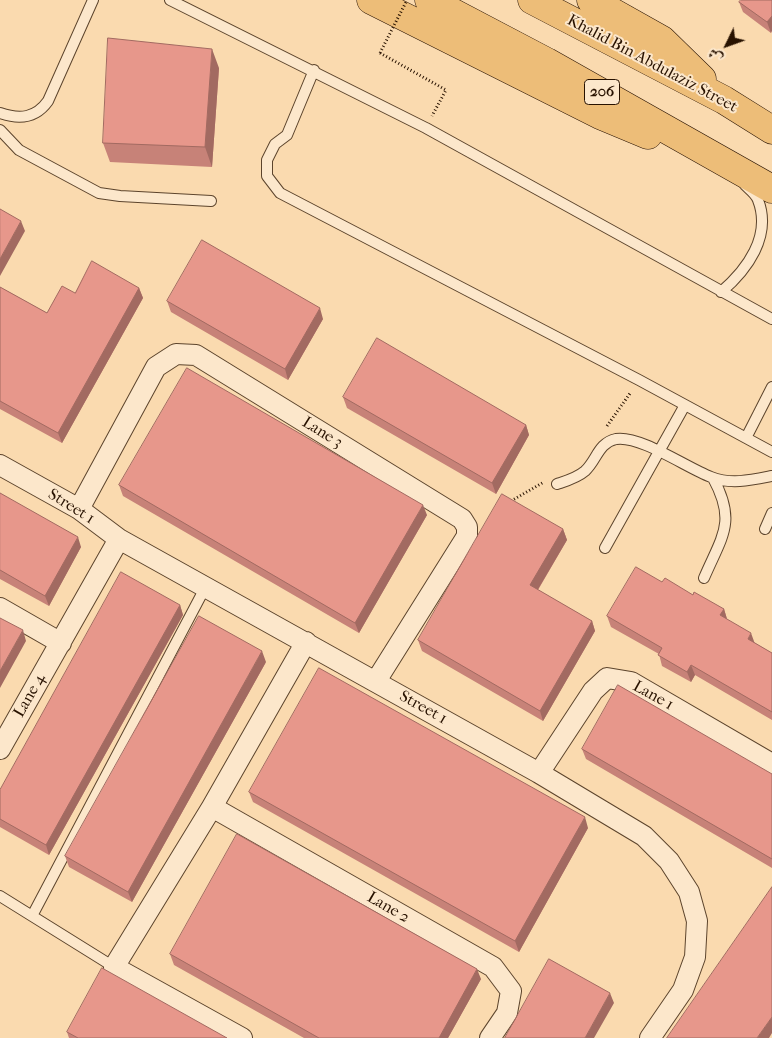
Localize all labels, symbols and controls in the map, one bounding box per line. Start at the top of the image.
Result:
street label: Khalid Bin Abdulaziz Street [564,11,740,117]
north arrow [702,20,752,70]
text: ش [705,45,726,66]
road number: 206 [584,80,620,104]
street label: Lane 3 [298,413,346,453]
street label: Street 1 [44,485,98,529]
street label: Lane 4 [10,671,50,721]
street label: Lane 1 [629,677,677,715]
street label: Street 1 [396,687,450,729]
street label: Lane 2 [363,888,413,928]

